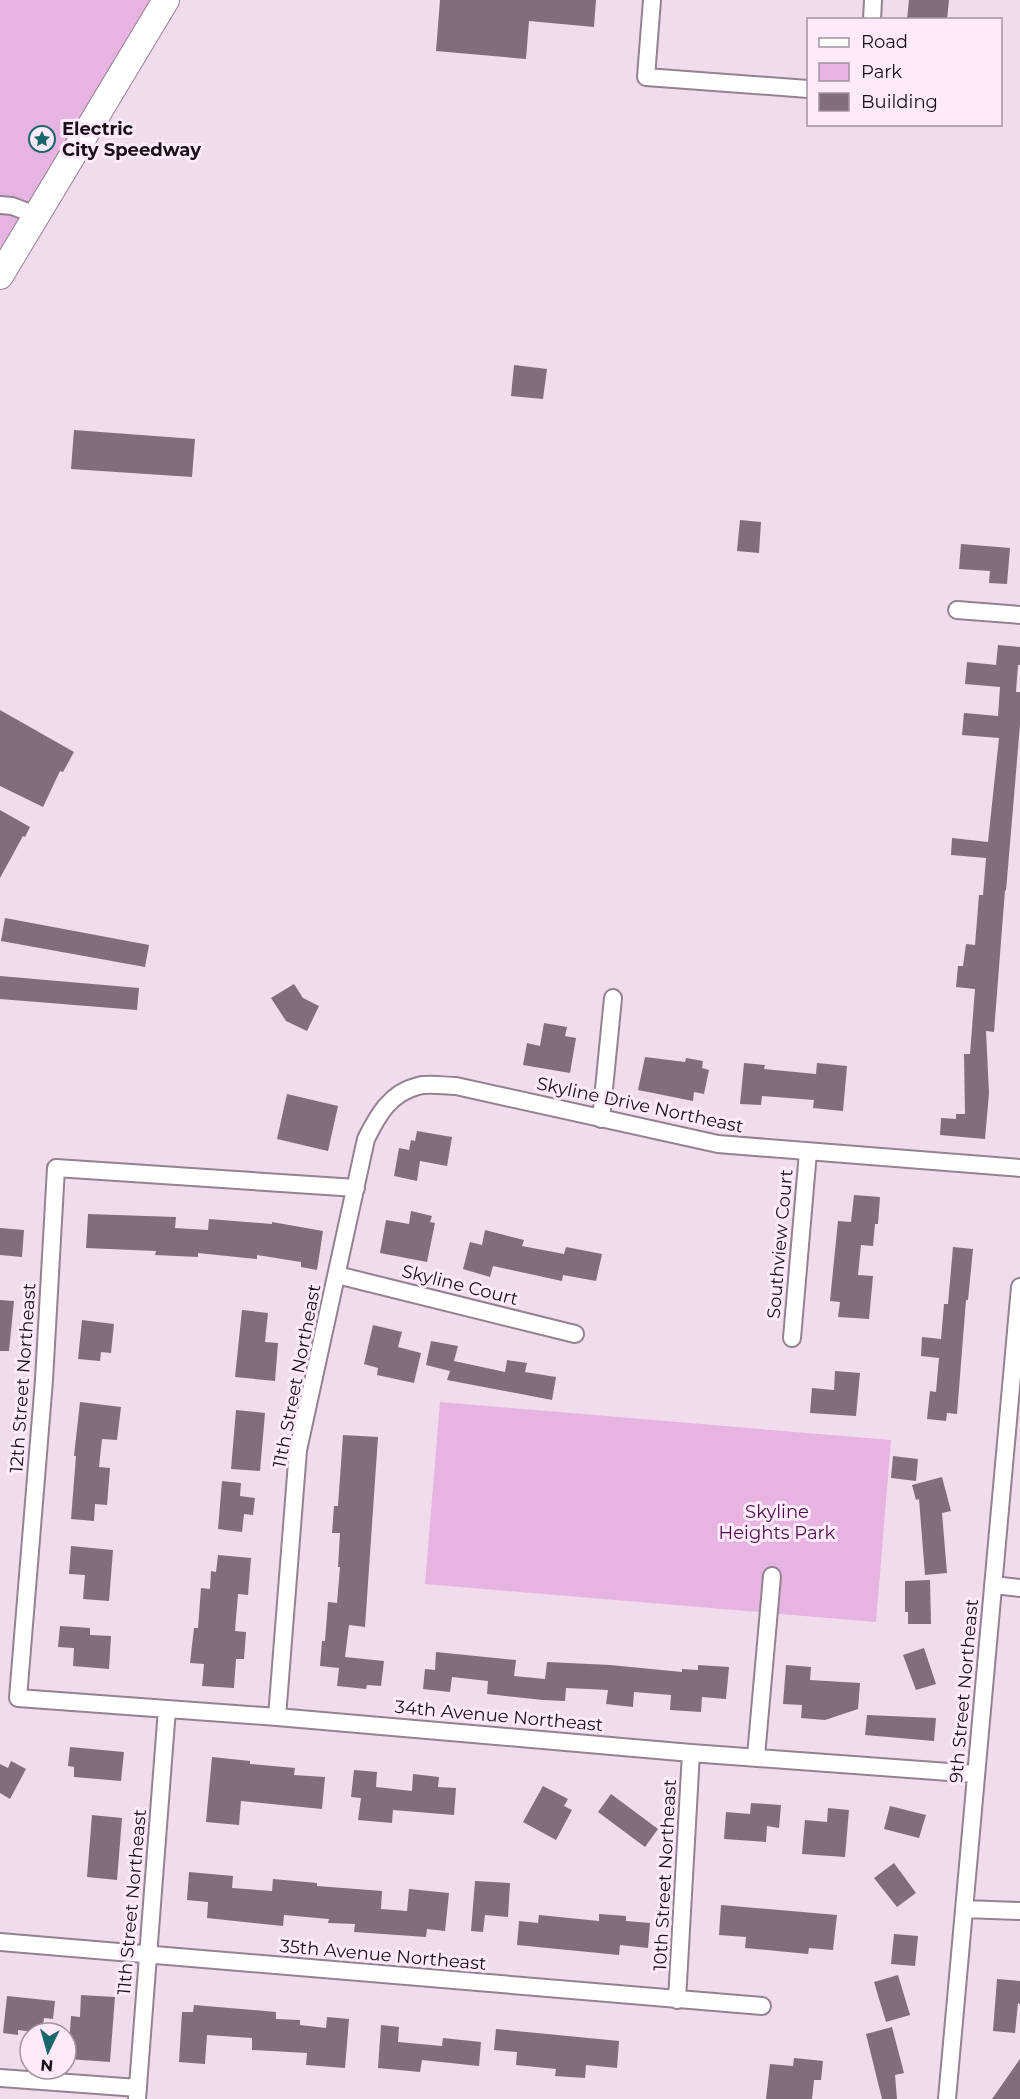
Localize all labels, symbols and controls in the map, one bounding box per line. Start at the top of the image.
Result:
legend [807,18,1002,126]
text: Road [861,31,908,53]
text: Park [861,61,902,83]
text: Building [861,91,938,113]
place label: Electric City Speedway [62,118,201,161]
place icon: Electric City Speedway [27,124,57,154]
street label: Skyline Drive Northeast [535,1072,745,1138]
street label: Southview Court [763,1168,797,1320]
street label: Skyline Court [400,1260,520,1310]
street label: 12th Street Northeast [5,1282,41,1474]
street label: 11th Street Northeast [268,1282,326,1470]
park label: Skyline Heights Park [719,1501,836,1544]
street label: 9th Street Northeast [945,1598,983,1784]
street label: 34th Avenue Northeast [394,1696,604,1736]
street label: 10th Street Northeast [649,1778,681,1972]
street label: 11th Street Northeast [113,1808,151,1996]
street label: 35th Avenue Northeast [279,1935,487,1975]
north arrow [18,2021,78,2081]
text: N [39,2055,54,2075]

